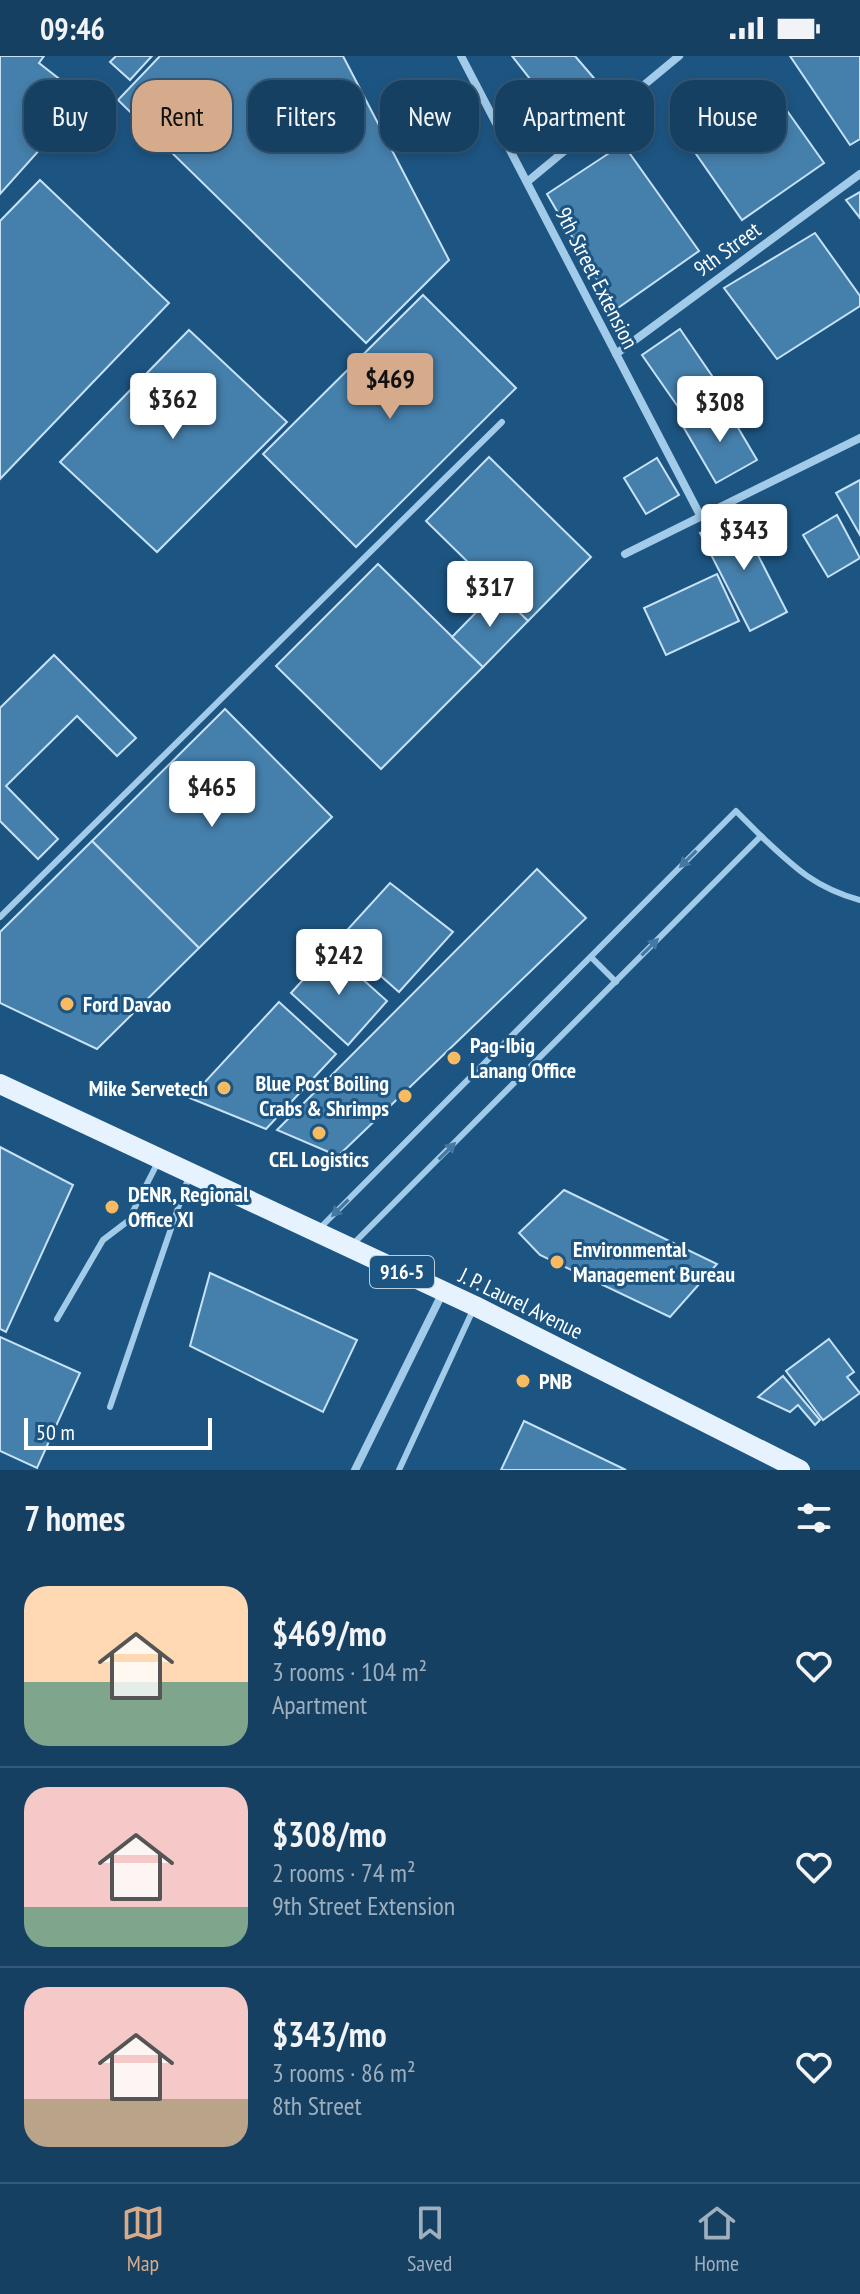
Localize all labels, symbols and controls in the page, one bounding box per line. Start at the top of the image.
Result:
text: 09:46 [40,9,105,48]
chip: Buy [24,80,116,152]
chip: Rent [132,80,232,152]
chip: Filters [248,80,364,152]
chip: New [380,80,479,152]
chip: Apartment [495,80,654,152]
chip: House [670,80,786,152]
street label: 9th Street Extension [549,203,645,353]
street label: 9th Street [688,215,766,283]
pin: $469 [343,353,437,421]
text: $469 [365,362,415,395]
pin: $362 [126,373,220,441]
pin: $308 [673,376,767,444]
text: $362 [148,382,198,415]
text: $308 [695,385,745,418]
pin: $343 [697,504,791,572]
text: $343 [719,513,769,546]
pin: $317 [443,561,537,629]
text: $317 [465,570,515,603]
pin: $465 [165,761,259,829]
text: $465 [187,770,237,803]
one-way arrow [679,849,698,868]
pin: $242 [292,929,386,997]
text: $242 [314,938,364,971]
one-way arrow [640,938,659,957]
place label: Ford Davao [83,990,171,1018]
marker: Ford Davao [58,995,76,1013]
place label: Pag-Ibig Lanang Office [470,1031,576,1084]
marker: Pag-Ibig Lanang Office [445,1049,463,1067]
place label: Blue Post Boiling Crabs & Shrimps [255,1069,389,1122]
place label: Mike Servetech [89,1074,208,1102]
marker: Mike Servetech [215,1079,233,1097]
marker: Blue Post Boiling Crabs & Shrimps [396,1087,414,1105]
marker: CEL Logistics [310,1124,328,1142]
one-way arrow [437,1142,455,1161]
place label: CEL Logistics [269,1145,369,1173]
place label: DENR, Regional Office XI [128,1180,249,1233]
marker: DENR, Regional Office XI [103,1198,121,1216]
one-way arrow [331,1198,350,1217]
place label: Environmental Management Bureau [573,1235,735,1288]
marker: Environmental Management Bureau [548,1253,566,1271]
road number: 916-5 [370,1256,434,1288]
street label: J. P. Laurel Avenue [454,1261,587,1345]
place label: PNB [539,1367,572,1395]
marker: PNB [514,1372,532,1390]
scale bar [24,1414,212,1450]
text: 50 m [36,1418,75,1446]
text: 7 homes [24,1496,125,1540]
icon: filters [792,1496,836,1540]
text: $469/mo [272,1611,387,1655]
icon: home [88,1618,184,1714]
icon: heart [792,1644,836,1688]
text: 3 rooms · 104 m² [272,1655,427,1688]
text: Apartment [272,1688,367,1721]
text: $308/mo [272,1812,387,1856]
icon: home [88,1819,184,1915]
icon: heart [792,1845,836,1889]
text: 2 rooms · 74 m² [272,1856,416,1889]
text: 9th Street Extension [272,1889,455,1922]
text: $343/mo [272,2012,387,2056]
icon: home [88,2019,184,2115]
icon: heart [792,2045,836,2089]
text: 3 rooms · 86 m² [272,2056,416,2089]
text: 8th Street [272,2089,362,2122]
tab: Map [121,2201,165,2277]
tab: Saved [407,2201,452,2277]
tab: Home [694,2201,739,2277]

